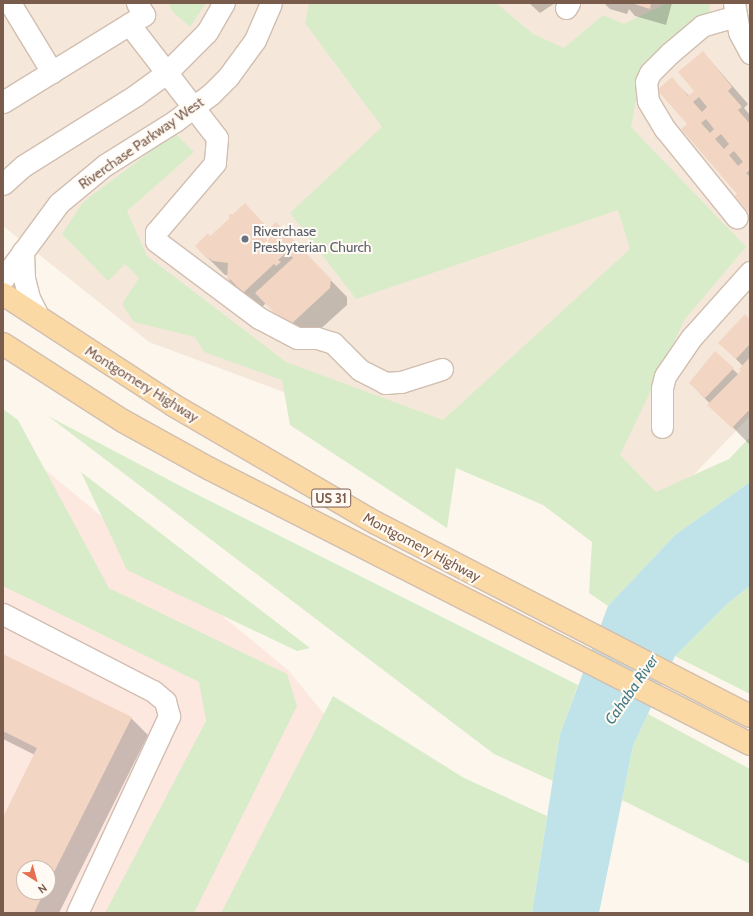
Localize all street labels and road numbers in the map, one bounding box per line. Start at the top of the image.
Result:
street label: Riverchase Parkway West [75,93,207,193]
street label: Montgomery Highway [82,342,202,426]
road number: US 31 [311,487,351,509]
street label: Montgomery Highway [360,509,484,585]

